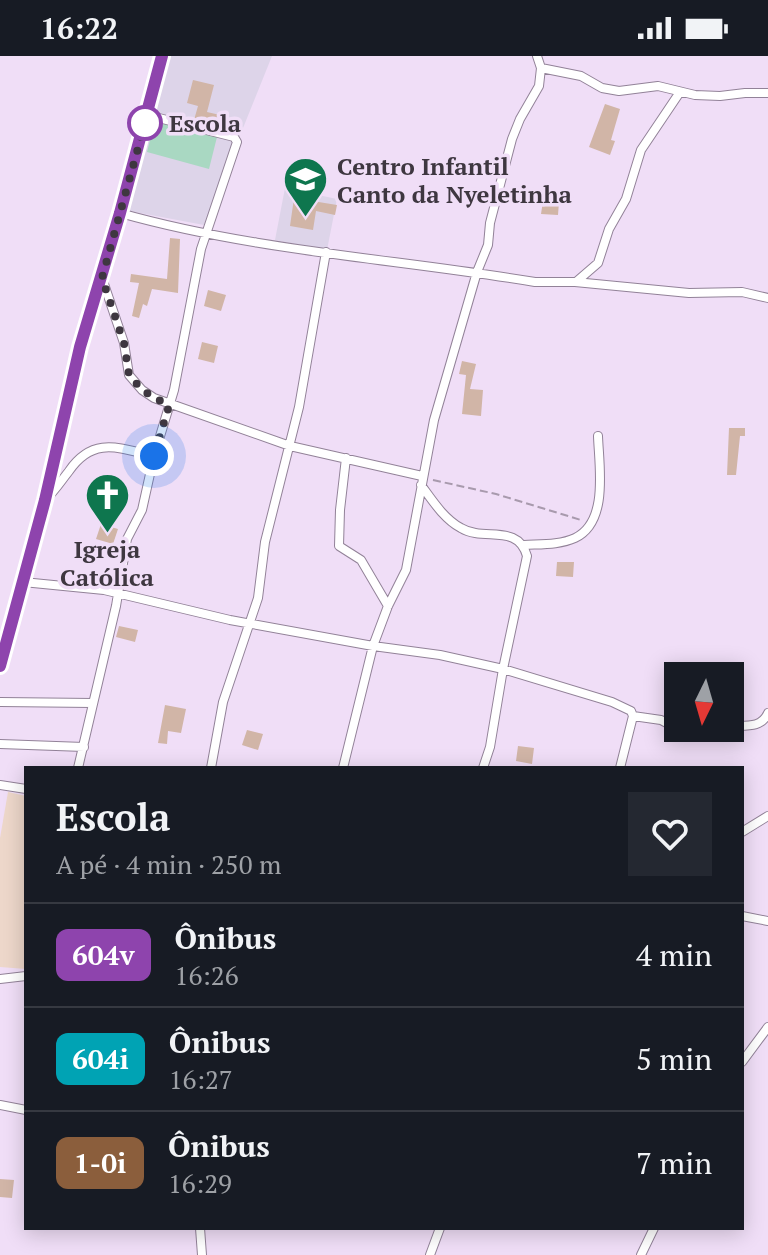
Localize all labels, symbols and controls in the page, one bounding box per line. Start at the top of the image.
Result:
text: 16:22 [40,8,118,48]
marker: Escola [128,106,162,140]
place label: Escola [169,107,242,139]
place label: Centro Infantil Canto da Nyeletinha [337,150,573,210]
school or university icon: Centro Infantil Canto da Nyeletinha [282,156,330,219]
your location [134,436,174,476]
church icon: Igreja Católica [83,471,131,534]
place label: Igreja Católica [60,533,155,593]
north arrow [664,662,744,742]
map controls [664,662,744,742]
text: Escola [56,792,170,842]
button: heart [628,792,712,876]
text: A pé · 4 min · 250 m [56,847,281,881]
text: Ônibus [175,918,276,958]
text: 4 min [636,935,712,975]
text: 604v [72,936,135,973]
text: 16:26 [175,958,239,992]
text: Ônibus [169,1022,271,1062]
text: 5 min [636,1039,712,1079]
text: 604i [72,1040,129,1077]
text: 16:27 [169,1062,233,1096]
text: Ônibus [168,1126,270,1166]
text: 7 min [636,1143,712,1183]
text: 1-0i [74,1144,126,1181]
text: 16:29 [168,1166,232,1200]

